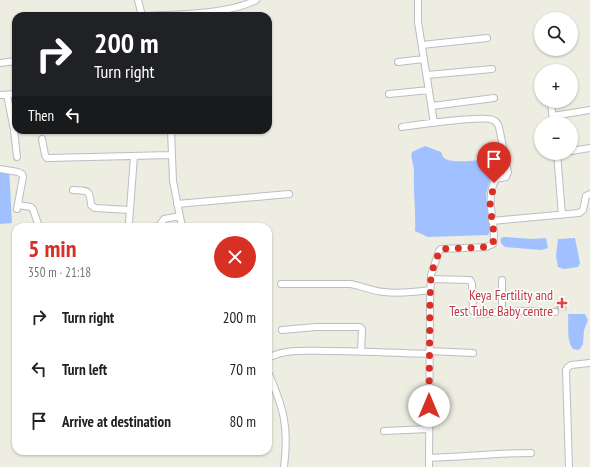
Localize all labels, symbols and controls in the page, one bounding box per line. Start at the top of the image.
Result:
map controls [534,12,578,160]
button: search [534,12,578,56]
text: 200 m [94,24,158,61]
icon: right [28,28,80,80]
text: Turn right [94,60,154,83]
button: + [534,64,578,108]
icon: left [62,104,84,126]
text: Then [28,106,54,125]
button: − [534,116,578,160]
pin [477,142,511,183]
icon: arrive [483,148,505,170]
text: 5 min [28,233,76,264]
button: close [214,236,256,278]
text: 350 m · 21:18 [28,264,91,281]
place label: Keya Fertility and Test Tube Baby centre [449,286,553,320]
marker: Keya Fertility and Test Tube Baby centre [556,297,568,309]
icon: right [28,306,50,328]
text: Turn right [62,308,114,327]
text: 200 m [223,308,256,327]
icon: left [28,358,50,380]
text: Turn left [62,360,107,379]
text: 70 m [230,360,256,379]
position arrow [408,385,450,427]
icon: arrive [28,410,50,432]
text: Arrive at destination [62,412,171,431]
text: 80 m [230,412,256,431]

